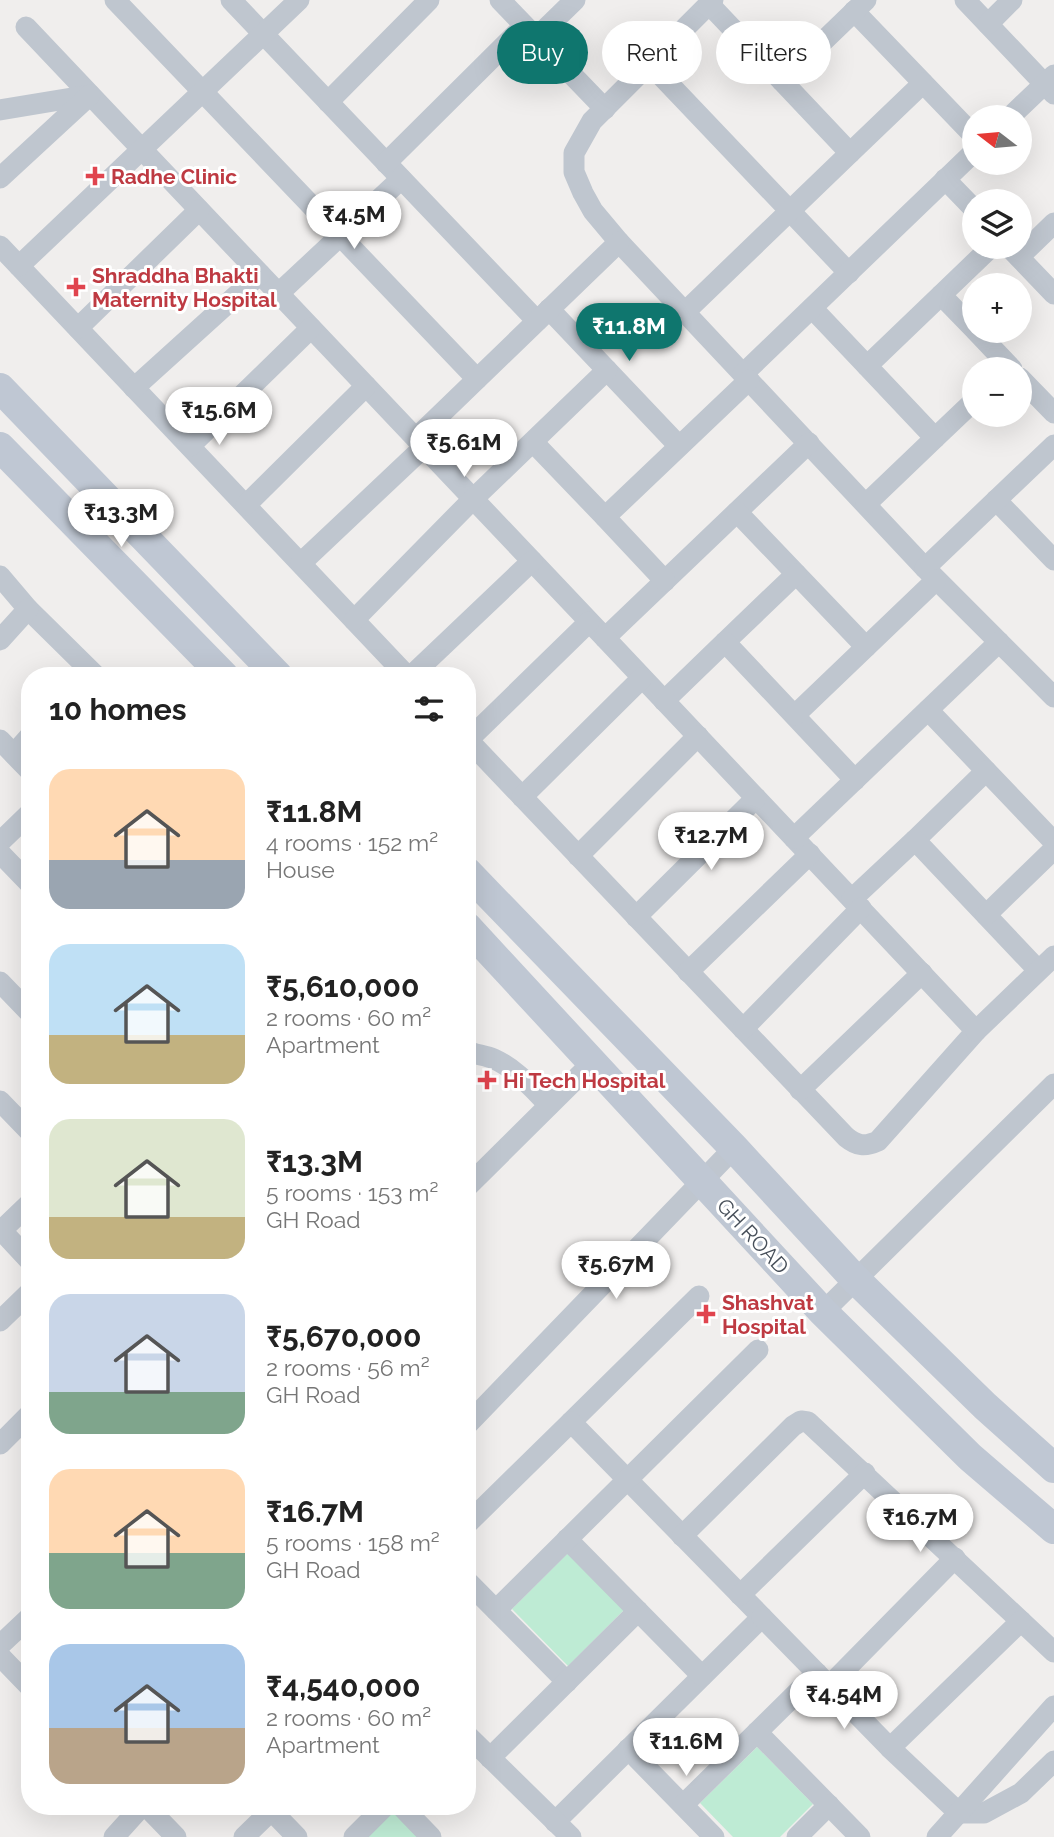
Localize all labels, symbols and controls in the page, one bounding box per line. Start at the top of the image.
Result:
chip: Buy [497,21,588,84]
chip: Rent [602,21,702,84]
chip: Filters [716,21,831,84]
north arrow [962,105,1032,175]
map controls [962,105,1032,427]
place label: Radhe Clinic [111,164,237,189]
marker: Radhe Clinic [85,166,105,186]
button: layers [962,189,1032,259]
pin: ₹4.5M [305,191,403,251]
text: ₹4.5M [322,200,386,227]
place label: Shraddha Bhakti Maternity Hospital [92,263,277,312]
button: + [962,273,1032,343]
marker: Shraddha Bhakti Maternity Hospital [66,277,86,297]
pin: ₹11.8M [572,304,686,363]
text: ₹11.8M [592,312,666,339]
button: − [962,357,1032,427]
pin: ₹15.6M [162,388,276,447]
text: ₹15.6M [181,396,257,423]
pin: ₹5.61M [407,420,521,479]
text: ₹5.61M [426,428,502,455]
pin: ₹13.3M [64,490,178,549]
text: ₹13.3M [84,498,158,525]
icon: filters [410,690,448,728]
text: 10 homes [49,692,186,727]
text: ₹11.8M [266,794,363,829]
icon: home [105,797,189,881]
pin: ₹12.7M [654,812,768,872]
text: ₹12.7M [674,821,748,848]
text: 4 rooms · 152 m² [266,829,438,856]
text: House [266,856,335,883]
text: ₹5,610,000 [266,969,419,1004]
icon: home [105,972,189,1056]
text: 2 rooms · 60 m² [266,1004,431,1031]
text: Apartment [266,1031,380,1058]
place label: Hi Tech Hospital [503,1068,666,1093]
marker: Hi Tech Hospital [477,1070,497,1090]
text: ₹13.3M [266,1144,363,1179]
icon: home [105,1147,189,1231]
text: 5 rooms · 153 m² [266,1179,438,1206]
street label: GH ROAD [712,1193,794,1279]
text: GH Road [266,1206,360,1233]
pin: ₹5.67M [559,1242,673,1301]
text: ₹5.67M [578,1250,654,1277]
place label: Shashvat Hospital [722,1290,814,1339]
marker: Shashvat Hospital [696,1304,716,1324]
text: ₹5,670,000 [266,1319,421,1354]
icon: home [105,1322,189,1406]
text: 2 rooms · 56 m² [266,1354,430,1381]
text: GH Road [266,1381,360,1408]
text: ₹16.7M [266,1494,364,1529]
pin: ₹16.7M [863,1494,977,1554]
icon: home [105,1497,189,1581]
text: ₹16.7M [882,1503,958,1530]
text: 5 rooms · 158 m² [266,1529,440,1556]
text: GH Road [266,1556,360,1583]
text: ₹4,540,000 [266,1669,421,1704]
icon: home [105,1672,189,1756]
pin: ₹4.54M [787,1672,901,1731]
text: ₹4.54M [806,1680,882,1707]
text: 2 rooms · 60 m² [266,1704,431,1731]
pin: ₹11.6M [629,1718,743,1778]
text: ₹11.6M [649,1727,723,1754]
text: Apartment [266,1731,380,1758]

